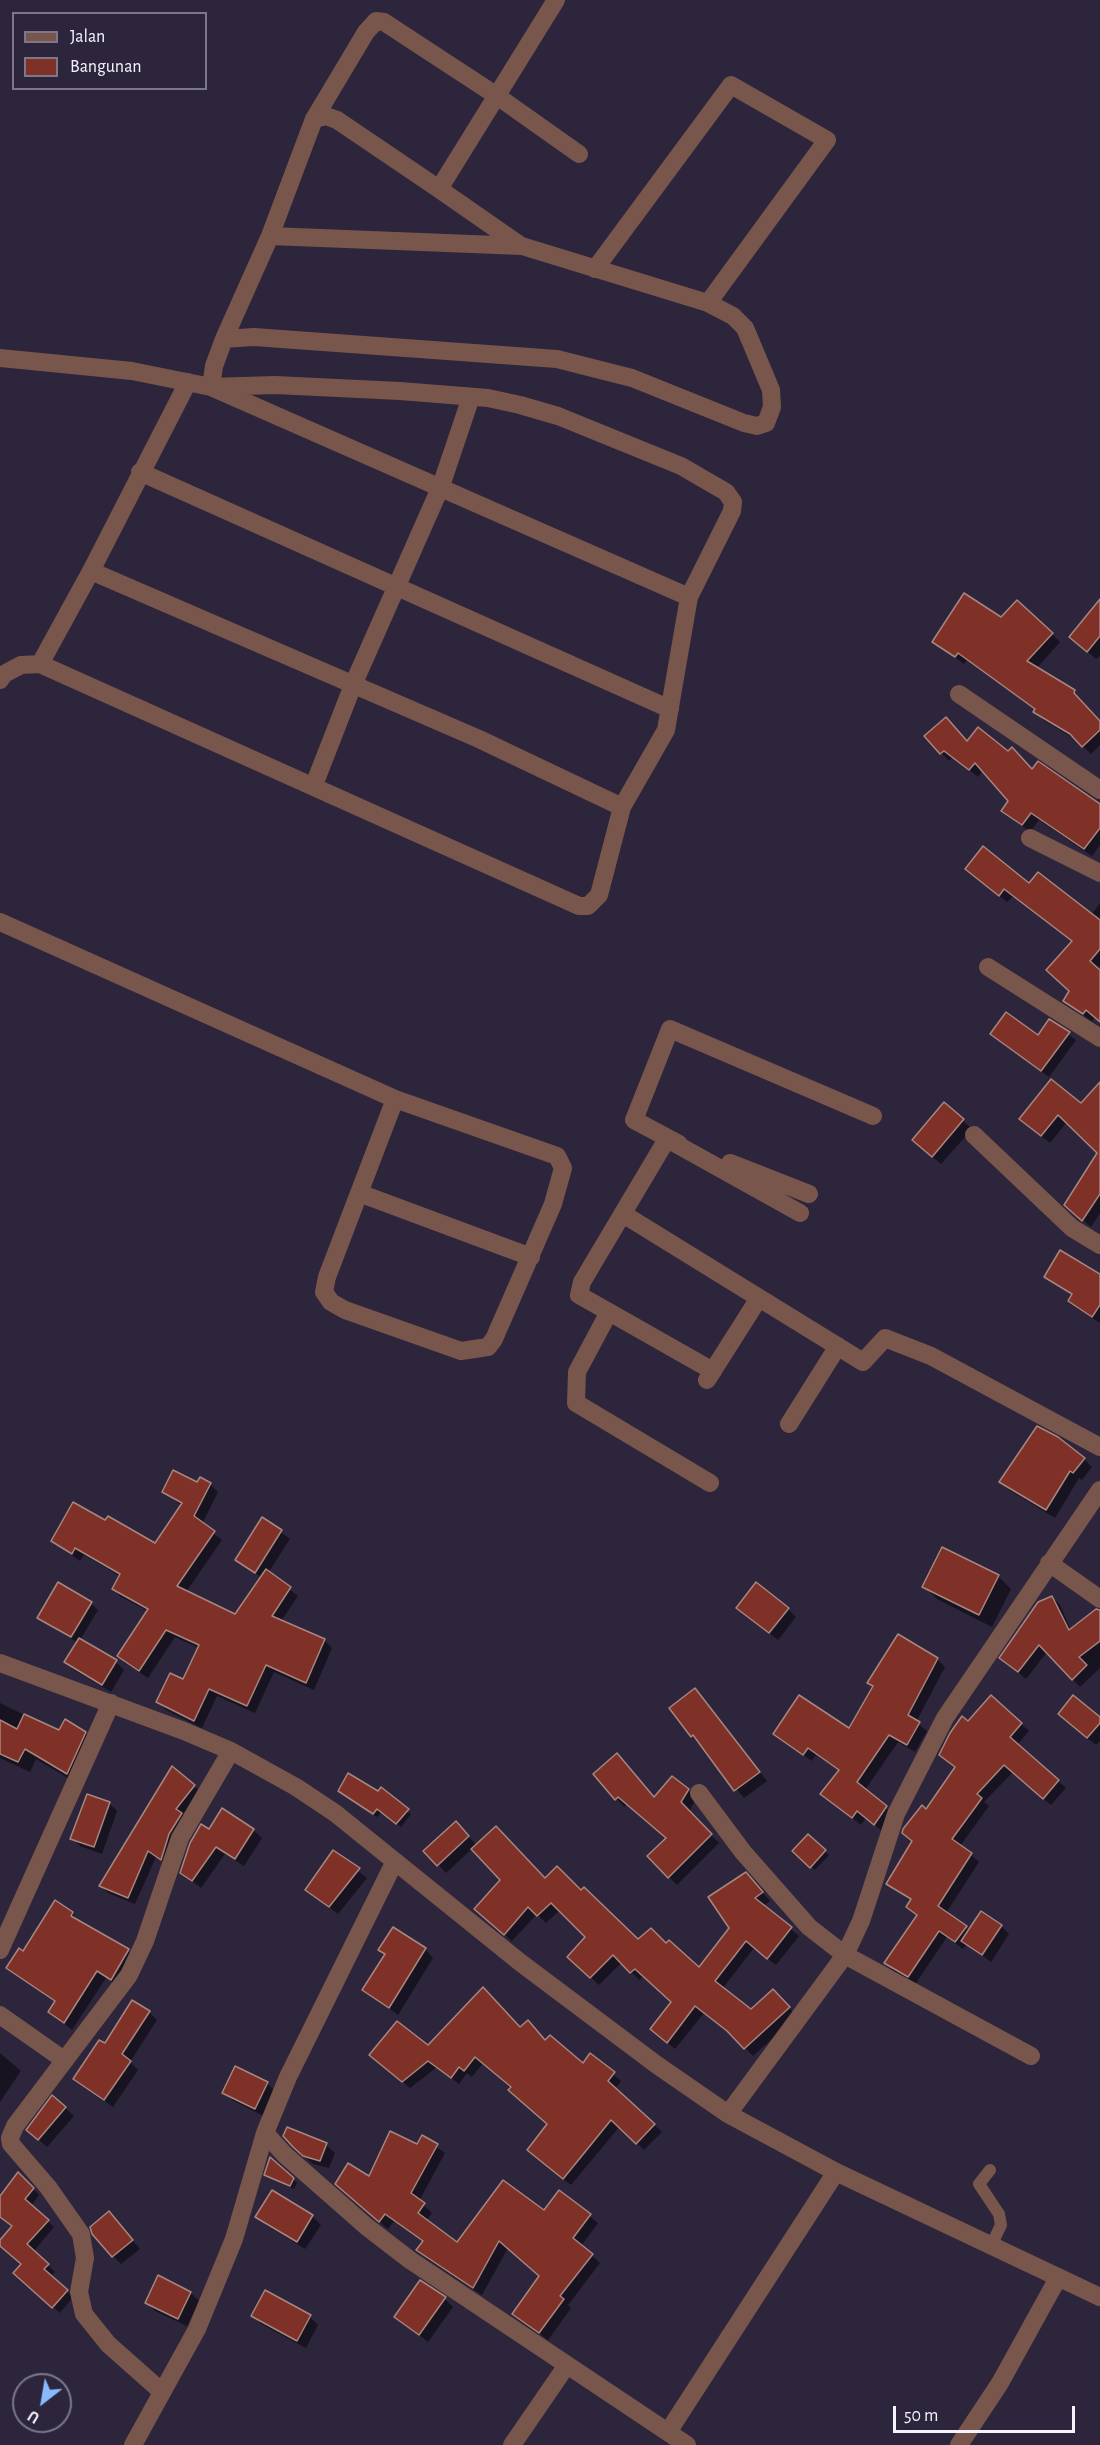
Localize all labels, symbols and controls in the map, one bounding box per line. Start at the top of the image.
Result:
legend [12,12,207,90]
text: Jalan [70,28,105,46]
text: Bangunan [70,58,142,76]
north arrow [12,2373,72,2433]
scale bar [896,2394,1078,2432]
text: U [25,2407,42,2426]
text: 50 m [904,2407,938,2425]

